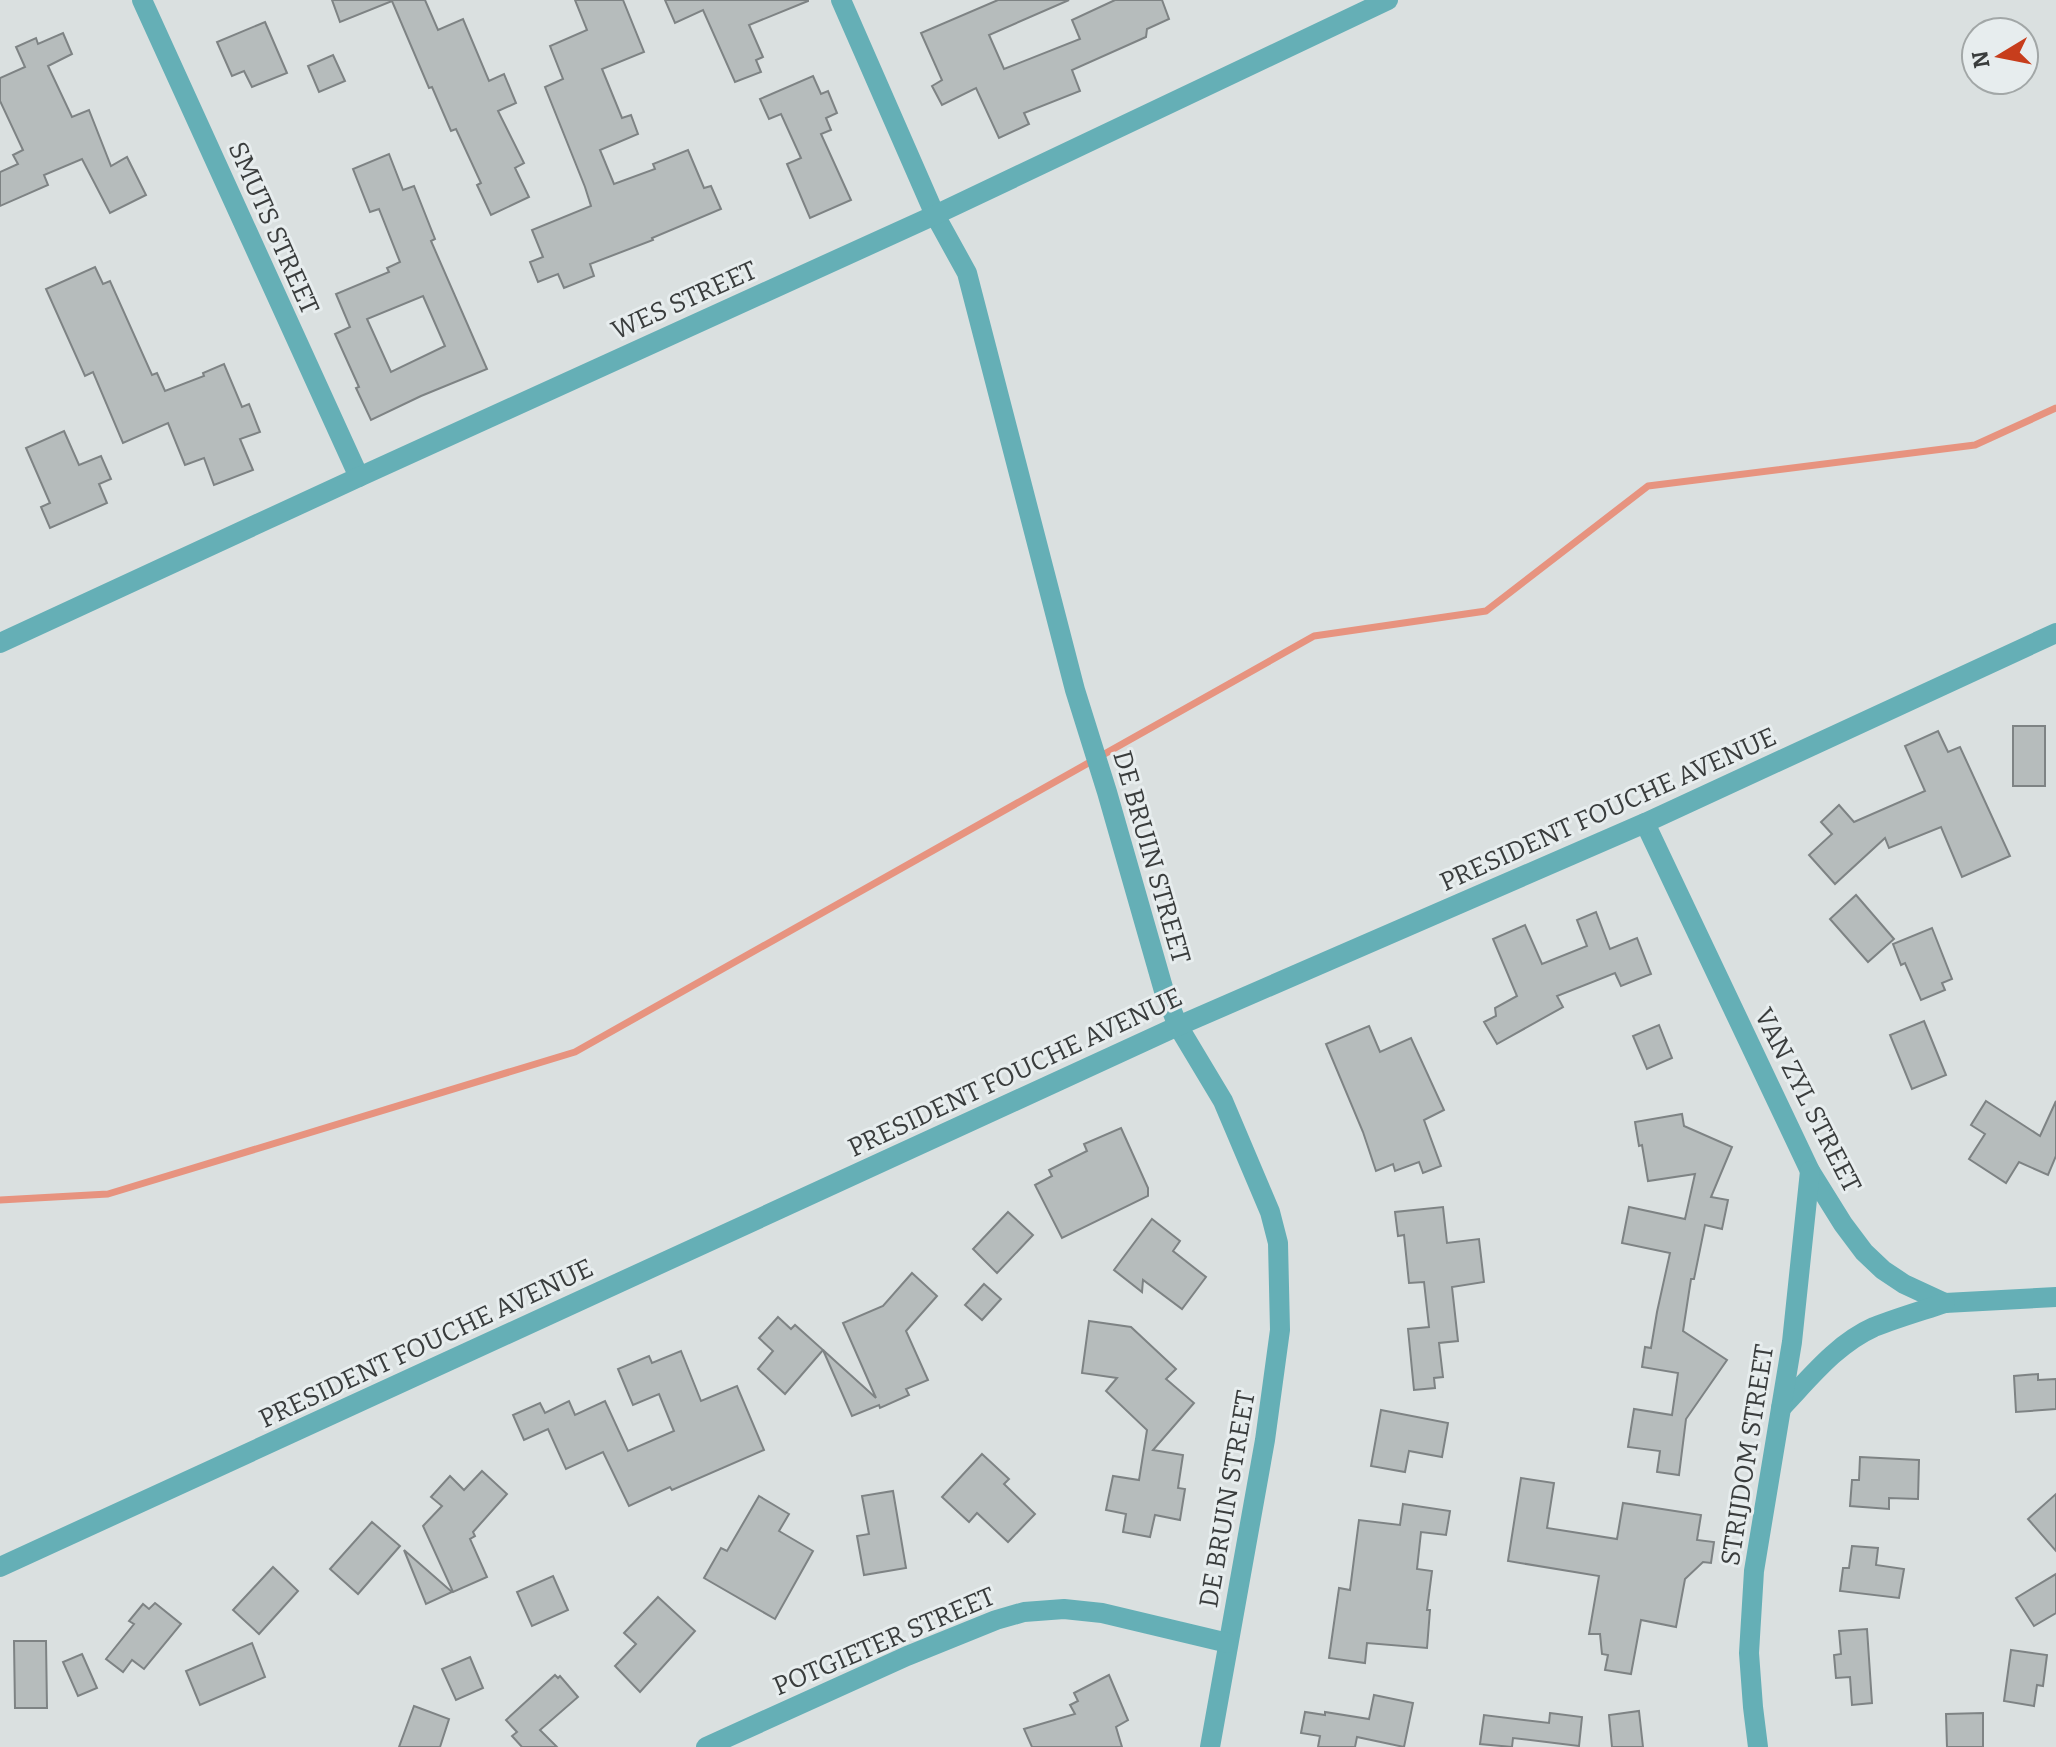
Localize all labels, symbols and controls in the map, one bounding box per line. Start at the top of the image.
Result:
north arrow [1960,16,2040,96]
text: N [1966,49,1996,70]
street label: SMUTS STREET [222,137,325,319]
street label: WES STREET [607,255,762,346]
street label: PRESIDENT FOUCHE AVENUE [1435,721,1781,898]
street label: DE BRUIN STREET [1106,747,1197,967]
street label: PRESIDENT FOUCHE AVENUE [843,981,1187,1164]
street label: VAN ZYL STREET [1748,1003,1867,1198]
street label: PRESIDENT FOUCHE AVENUE [254,1252,598,1435]
street label: STRIJDOM STREET [1715,1342,1780,1568]
street label: DE BRUIN STREET [1193,1388,1262,1610]
street label: POTGIETER STREET [769,1581,1000,1702]

